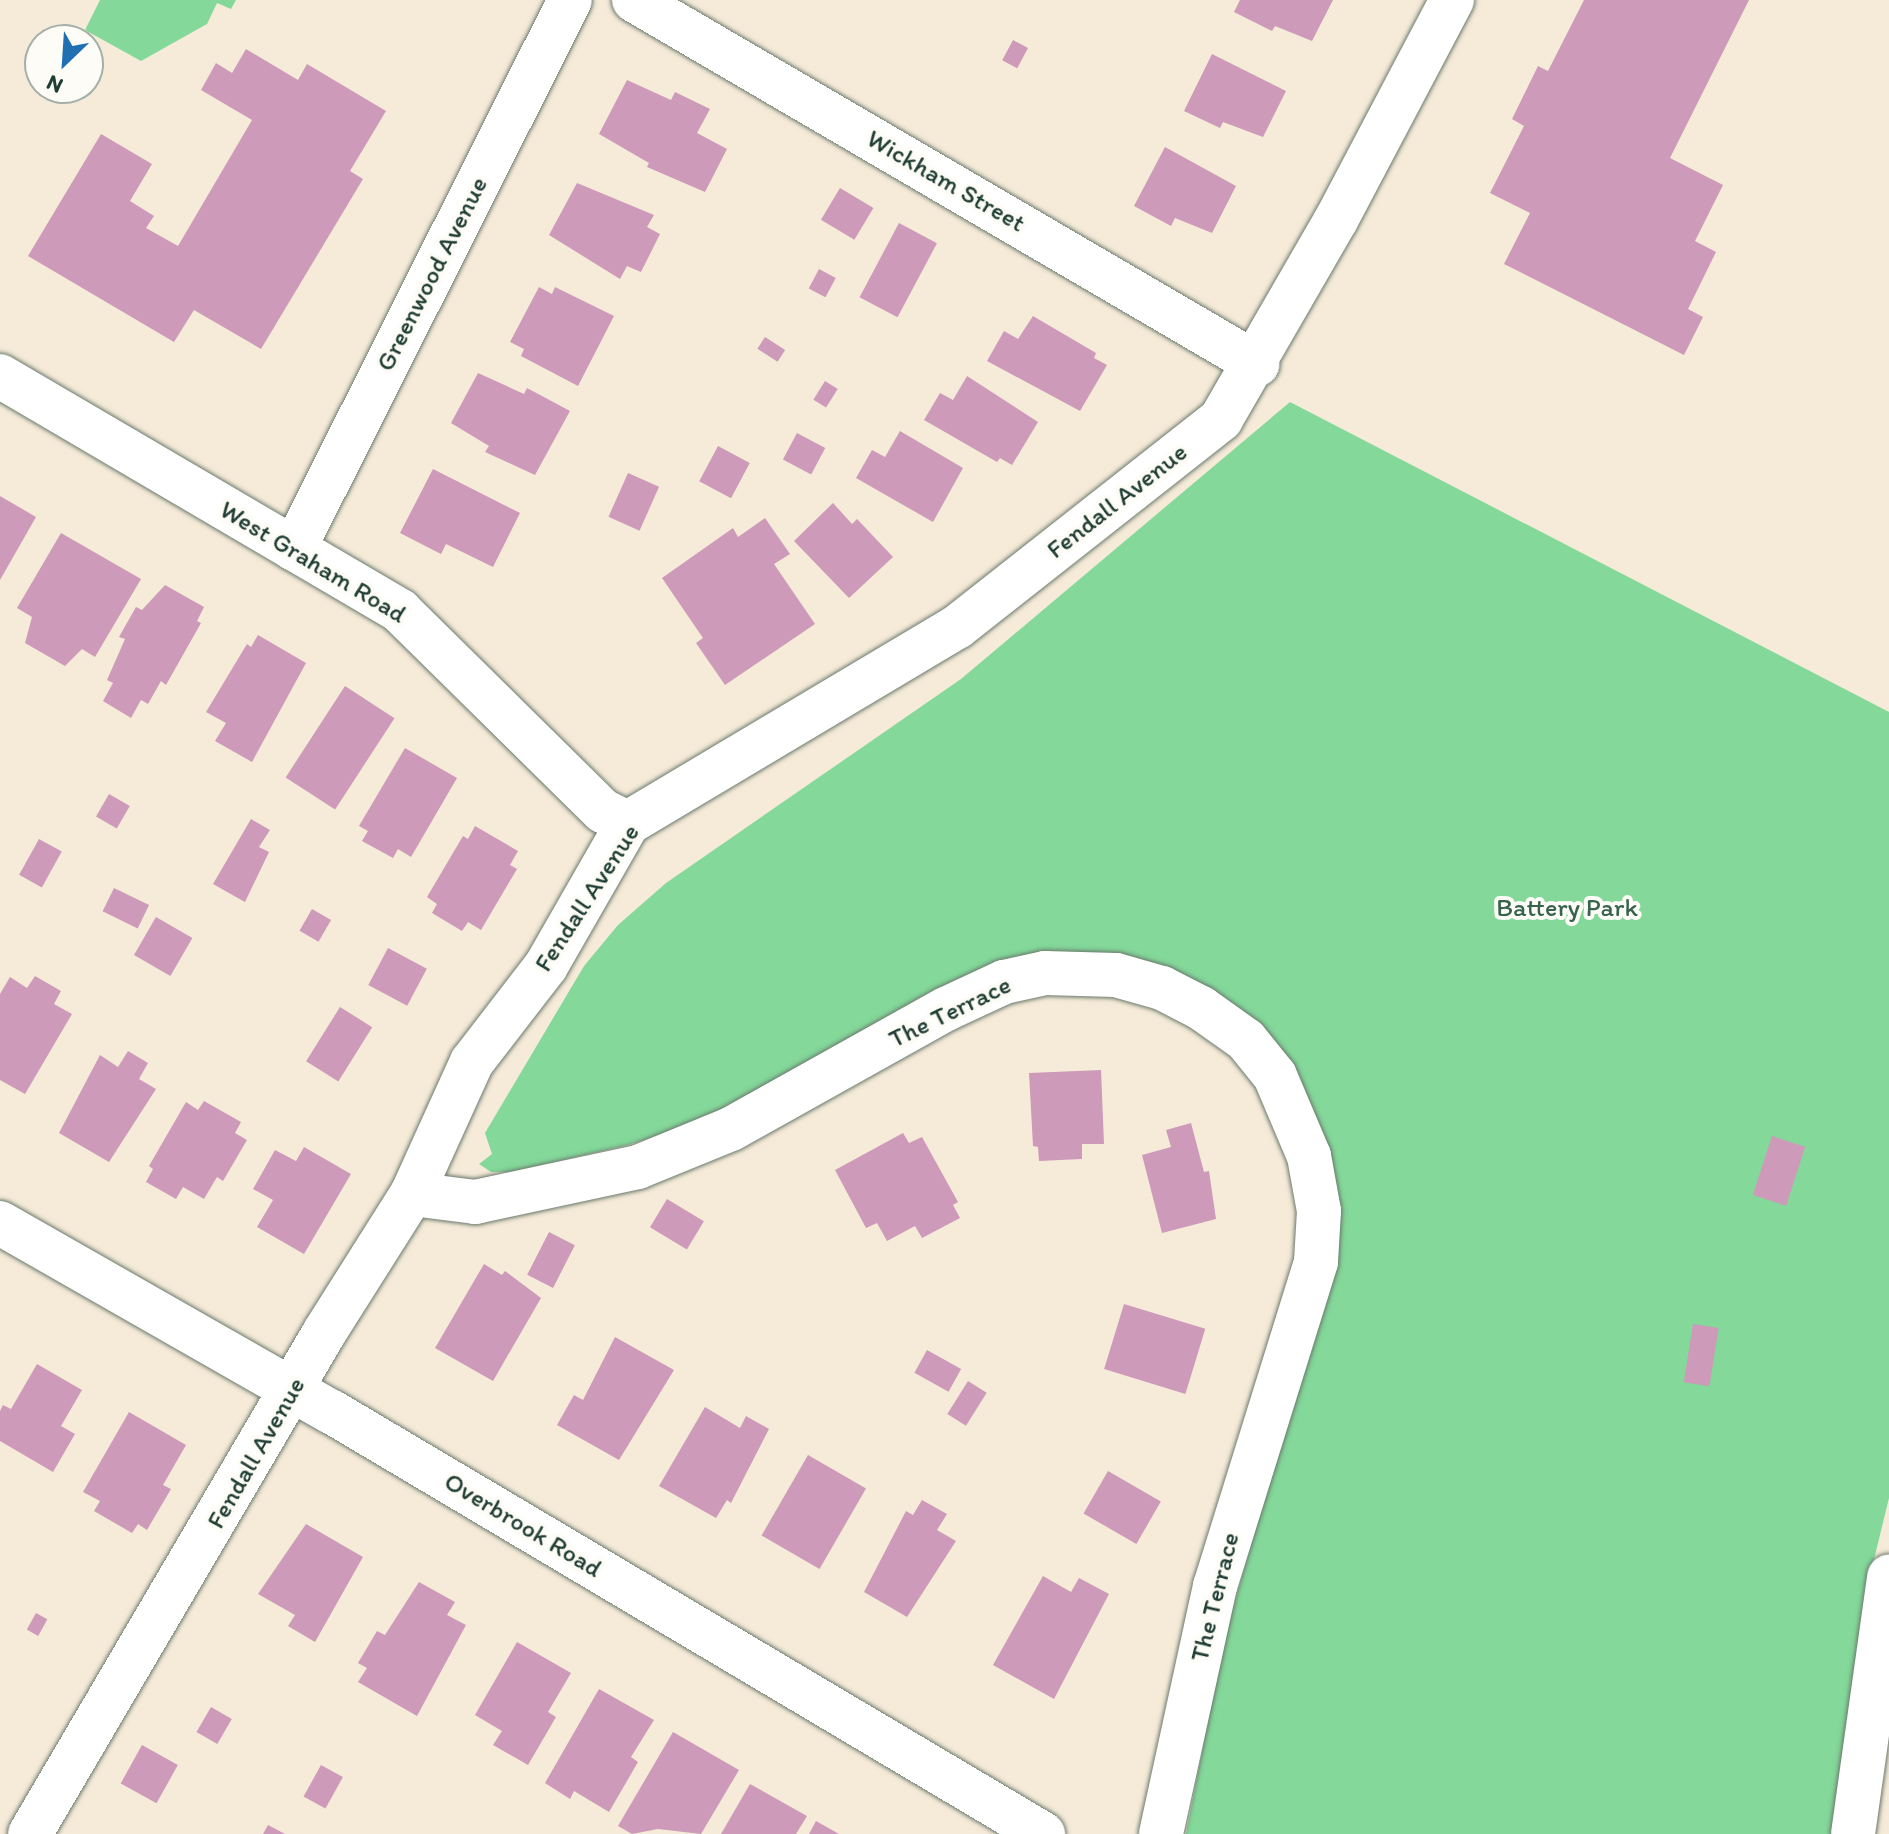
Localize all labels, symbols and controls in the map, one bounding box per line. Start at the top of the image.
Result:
north arrow [24,24,104,104]
text: N [42,69,67,100]
street label: Wickham Street [861,123,1031,239]
street label: Greenwood Avenue [370,172,494,376]
street label: Fendall Avenue [1041,437,1193,565]
street label: West Graham Road [214,494,412,630]
street label: Fendall Avenue [528,819,646,977]
park label: Battery Park [1497,892,1637,924]
street label: The Terrace [885,970,1015,1054]
street label: Fendall Avenue [200,1372,312,1534]
street label: Overbrook Road [438,1466,608,1584]
street label: The Terrace [1184,1531,1246,1663]

